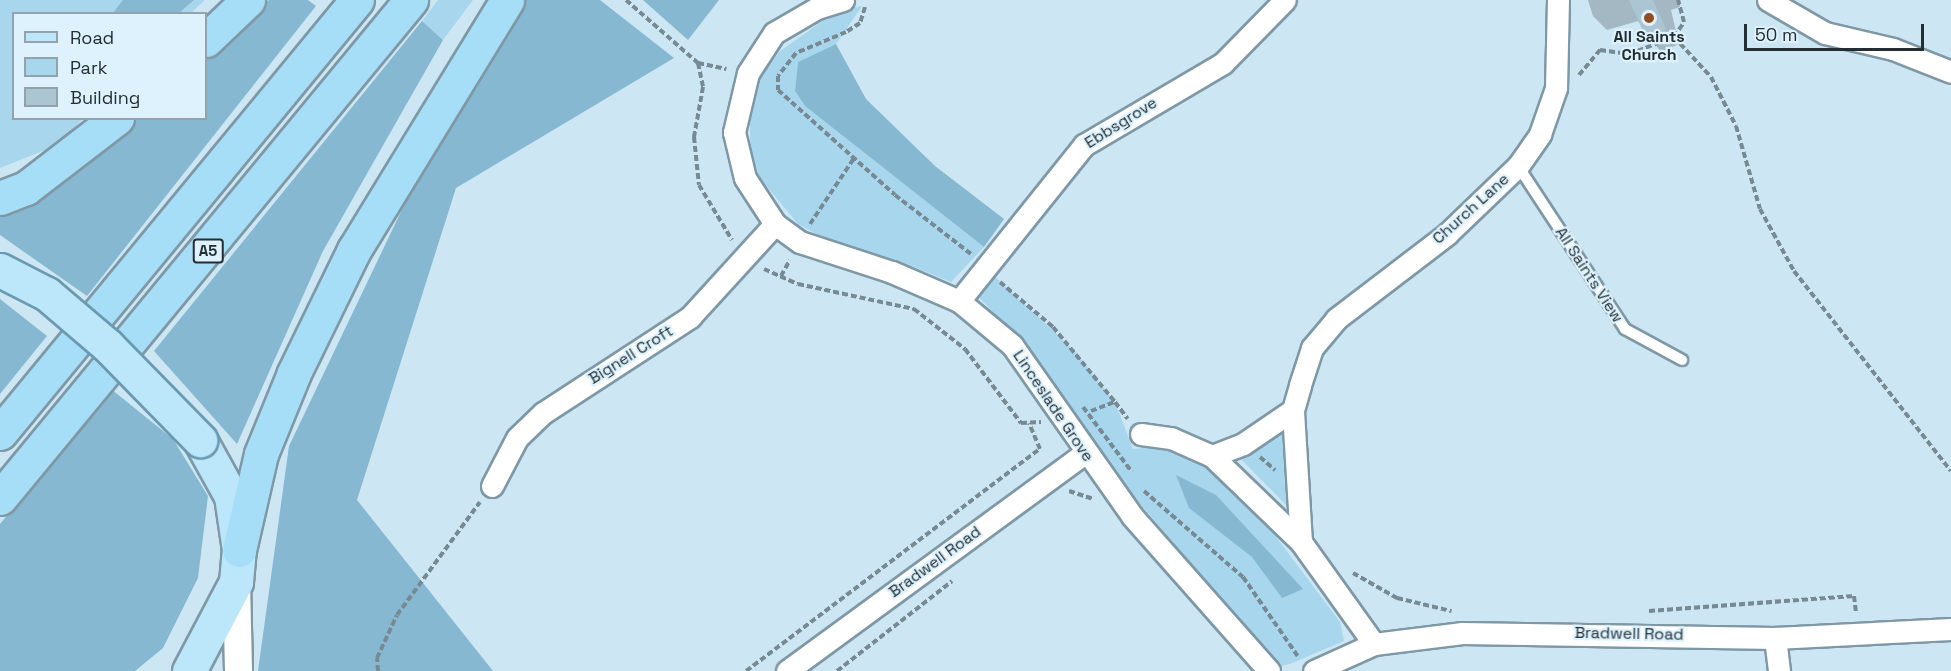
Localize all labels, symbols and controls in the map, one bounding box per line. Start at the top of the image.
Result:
marker: All Saints Church [1642,11,1656,25]
legend [12,12,207,120]
scale bar [1747,12,1927,50]
text: 50 m [1755,23,1797,46]
text: Road [70,26,114,49]
place label: All Saints Church [1613,27,1685,65]
text: Park [70,56,107,79]
text: Building [70,86,140,109]
street label: Ebbsgrove [1081,93,1161,153]
street label: Church Lane [1429,170,1513,248]
street label: All Saints View [1551,223,1627,327]
road number: A5 [192,239,224,263]
street label: Bignell Croft [585,321,677,389]
street label: Linceslade Grove [1009,347,1097,465]
street label: Bradwell Road [885,522,985,602]
street label: Bradwell Road [1574,623,1684,645]

